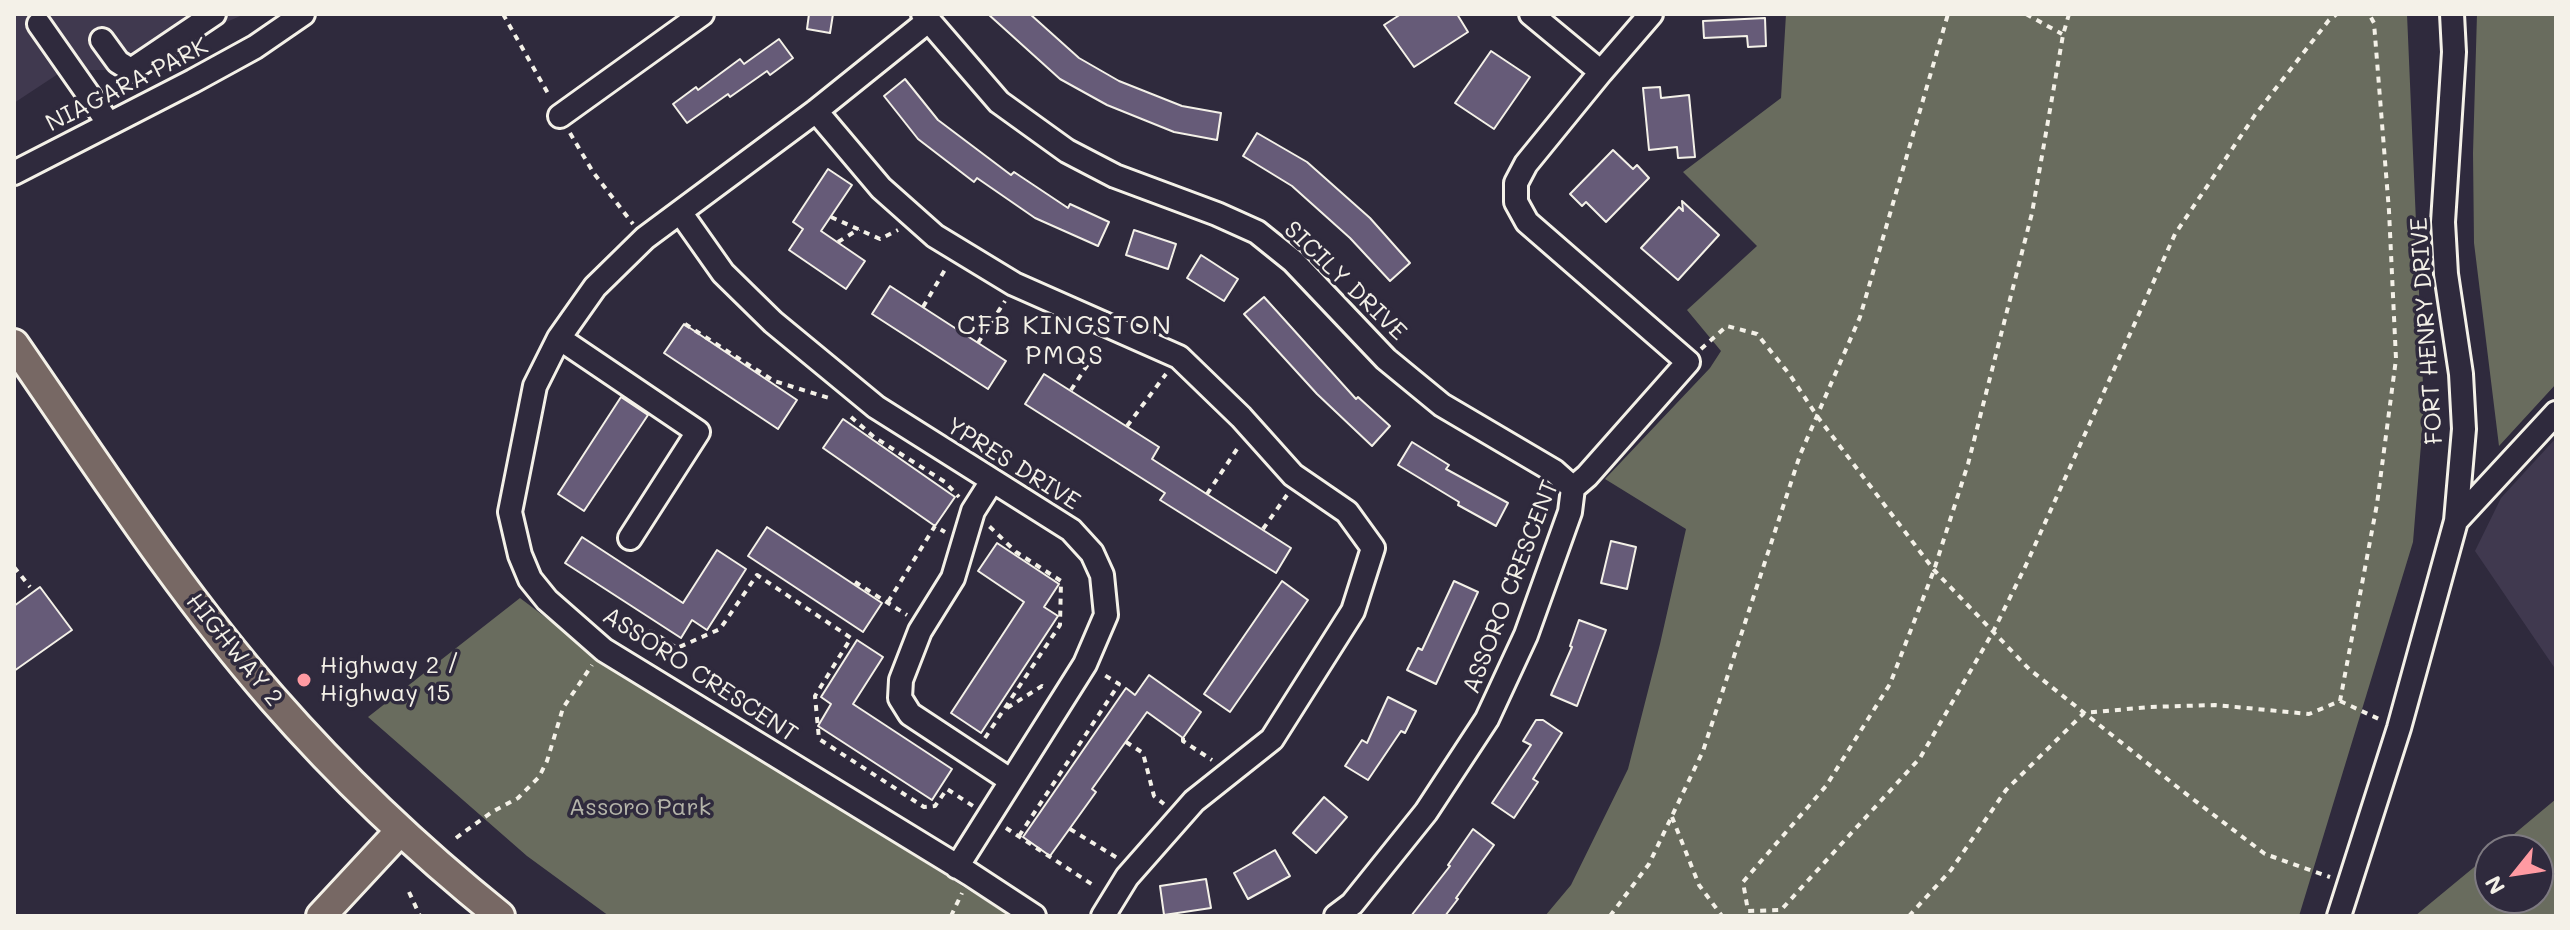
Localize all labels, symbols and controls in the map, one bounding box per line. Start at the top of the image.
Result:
street label: NIAGARA PARK [41,32,213,138]
street label: SICILY DRIVE [1278,215,1412,347]
street label: FORT HENRY DRIVE [2405,216,2449,446]
district label: CFB KINGSTON PMQS [957,310,1173,372]
street label: YPRES DRIVE [941,411,1085,517]
street label: ASSORO CRESCENT [1457,476,1565,698]
street label: HIGHWAY 2 [180,588,288,712]
street label: ASSORO CRESCENT [597,601,803,749]
place label: Highway 2 / Highway 15 [320,652,459,708]
marker: Highway 2 / Highway 15 [295,671,313,689]
park label: Assoro Park [569,794,711,822]
north arrow [2474,834,2554,914]
text: N [2478,871,2511,900]

